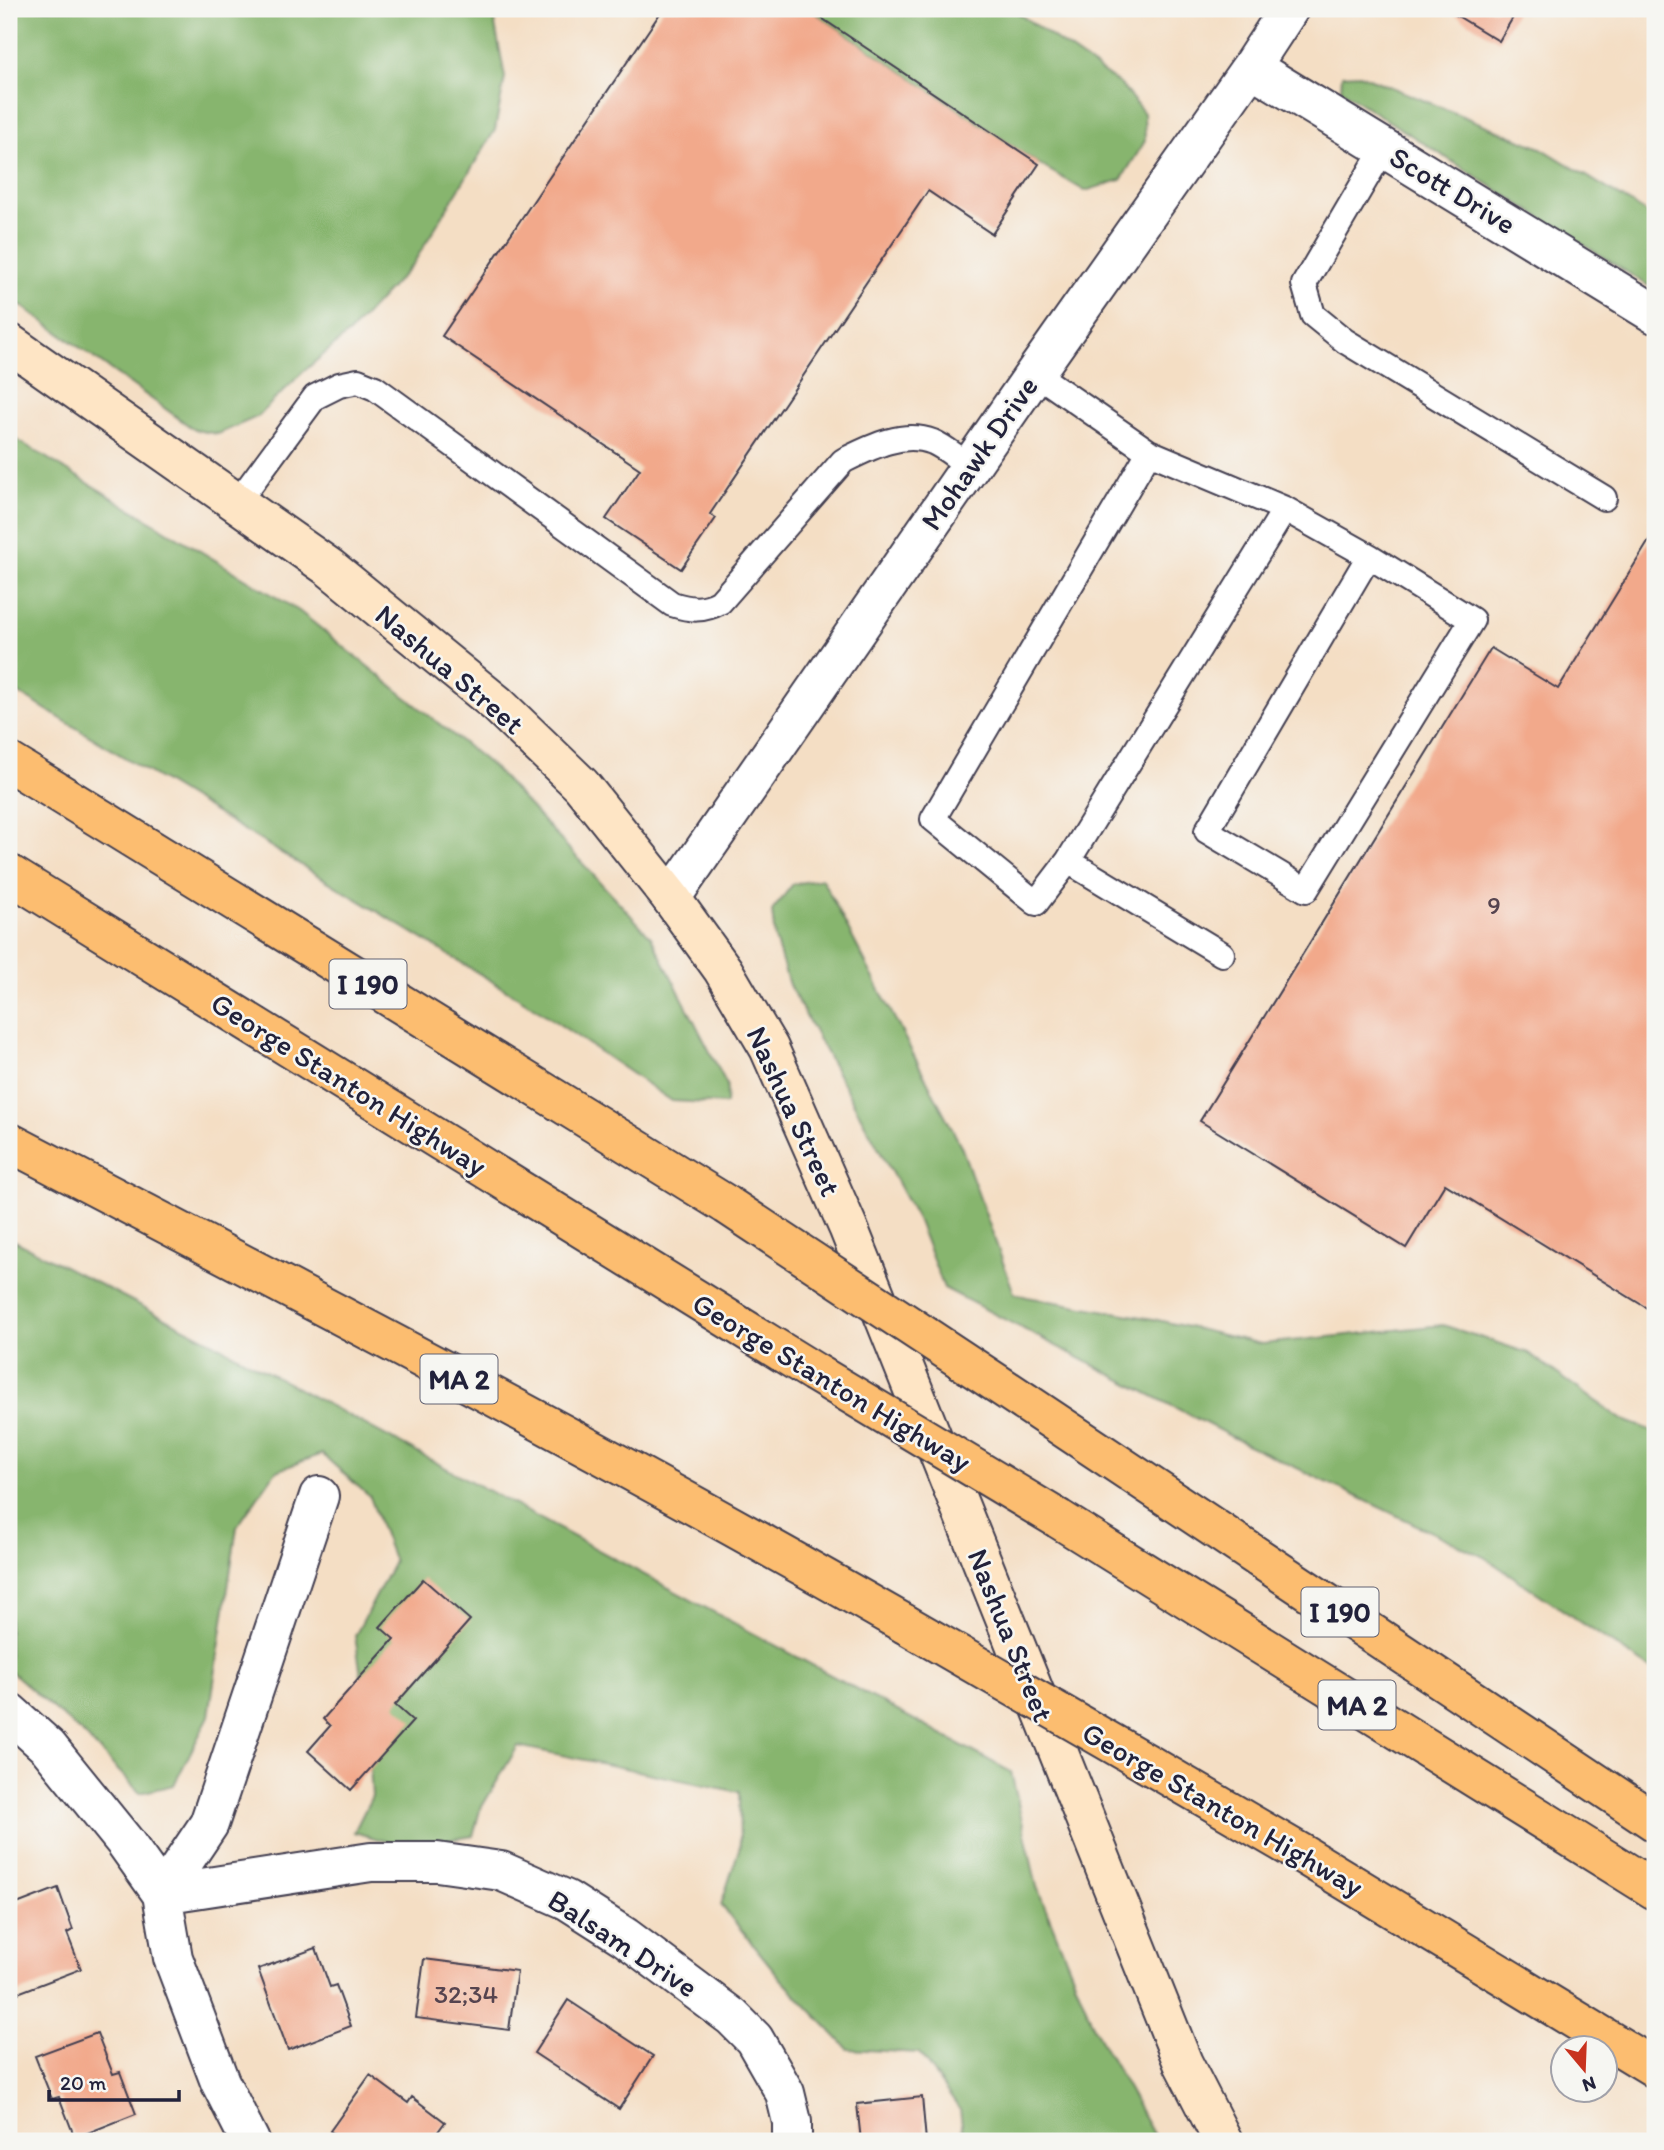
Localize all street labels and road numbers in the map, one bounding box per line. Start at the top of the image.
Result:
street label: Scott Drive [1383,138,1523,242]
street label: Mohawk Drive [912,369,1046,537]
street label: Nashua Street [368,596,532,742]
road number: I 190 [330,960,406,1009]
street label: George Stanton Highway [204,984,494,1184]
street label: Nashua Street [739,1020,849,1202]
street label: George Stanton Highway [686,1284,978,1480]
road number: MA 2 [420,1354,498,1404]
street label: Nashua Street [960,1543,1062,1727]
road number: I 190 [1302,1588,1378,1636]
road number: MA 2 [1318,1680,1396,1730]
street label: George Stanton Highway [1076,1713,1370,1905]
street label: Balsam Drive [541,1881,705,2005]

